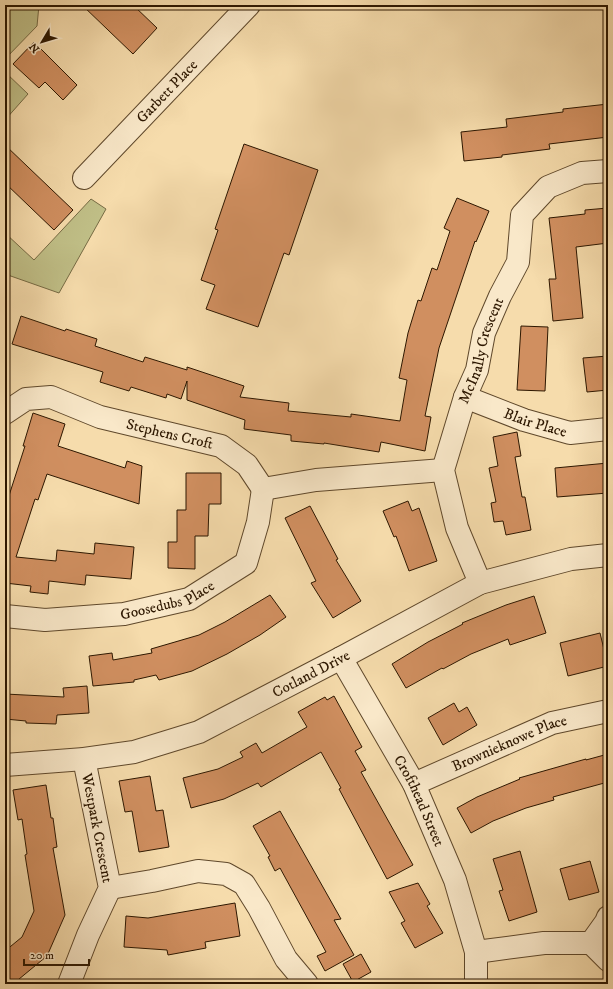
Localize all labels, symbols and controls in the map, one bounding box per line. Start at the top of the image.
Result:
north arrow [22,22,62,62]
text: N [27,40,43,55]
street label: Garbett Place [132,55,202,127]
street label: McInally Crescent [454,294,508,407]
street label: Blair Place [501,404,569,441]
street label: Stephens Croft [124,414,215,453]
street label: Goosedubs Place [118,576,218,624]
street label: Cotland Drive [269,646,353,702]
street label: Brownieknowe Place [449,711,569,776]
street label: Crofthead Street [390,751,449,849]
street label: Westpark Crescent [77,771,117,884]
scale bar [24,941,89,967]
text: 20 m [30,948,54,963]

